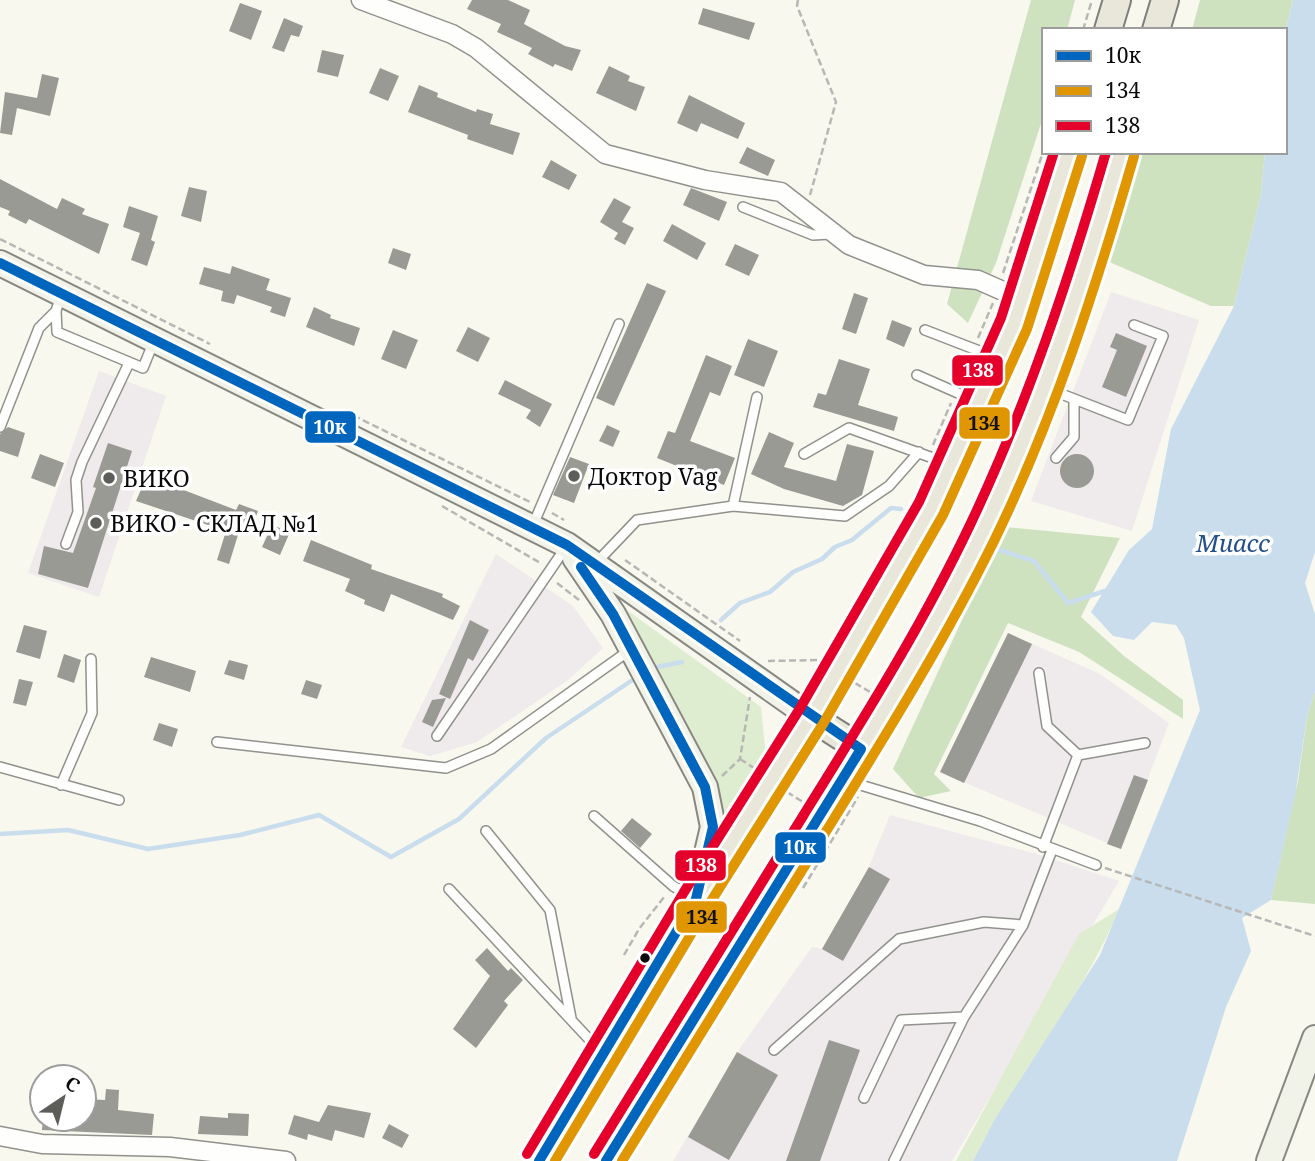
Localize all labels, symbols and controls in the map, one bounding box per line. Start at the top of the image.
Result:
legend [1042,28,1287,154]
text: 10к [1105,41,1141,69]
text: 134 [1105,76,1140,104]
text: 138 [1105,111,1140,139]
line badge: 138 [951,354,1004,387]
text: 138 [962,357,994,383]
line badge: 134 [958,406,1011,440]
line badge: 10к [304,410,357,444]
text: 134 [968,410,1000,436]
text: 10к [313,414,347,440]
place label: Доктор Vag [588,460,718,492]
place label: ВИКО [123,462,190,494]
marker: Доктор Vag [566,468,582,484]
marker: ВИКО [101,470,117,486]
place label: ВИКО - СКЛАД №1 [110,507,319,539]
marker: ВИКО - СКЛАД №1 [88,515,104,531]
water label: Миасс [1195,526,1270,559]
line badge: 10к [774,831,827,864]
text: 10к [783,834,817,860]
line badge: 138 [674,849,727,882]
text: 138 [685,852,717,878]
line badge: 134 [675,900,728,934]
text: 134 [686,904,718,930]
unlabelled marker [638,951,652,965]
north arrow [28,1063,98,1133]
text: С [60,1070,85,1098]

